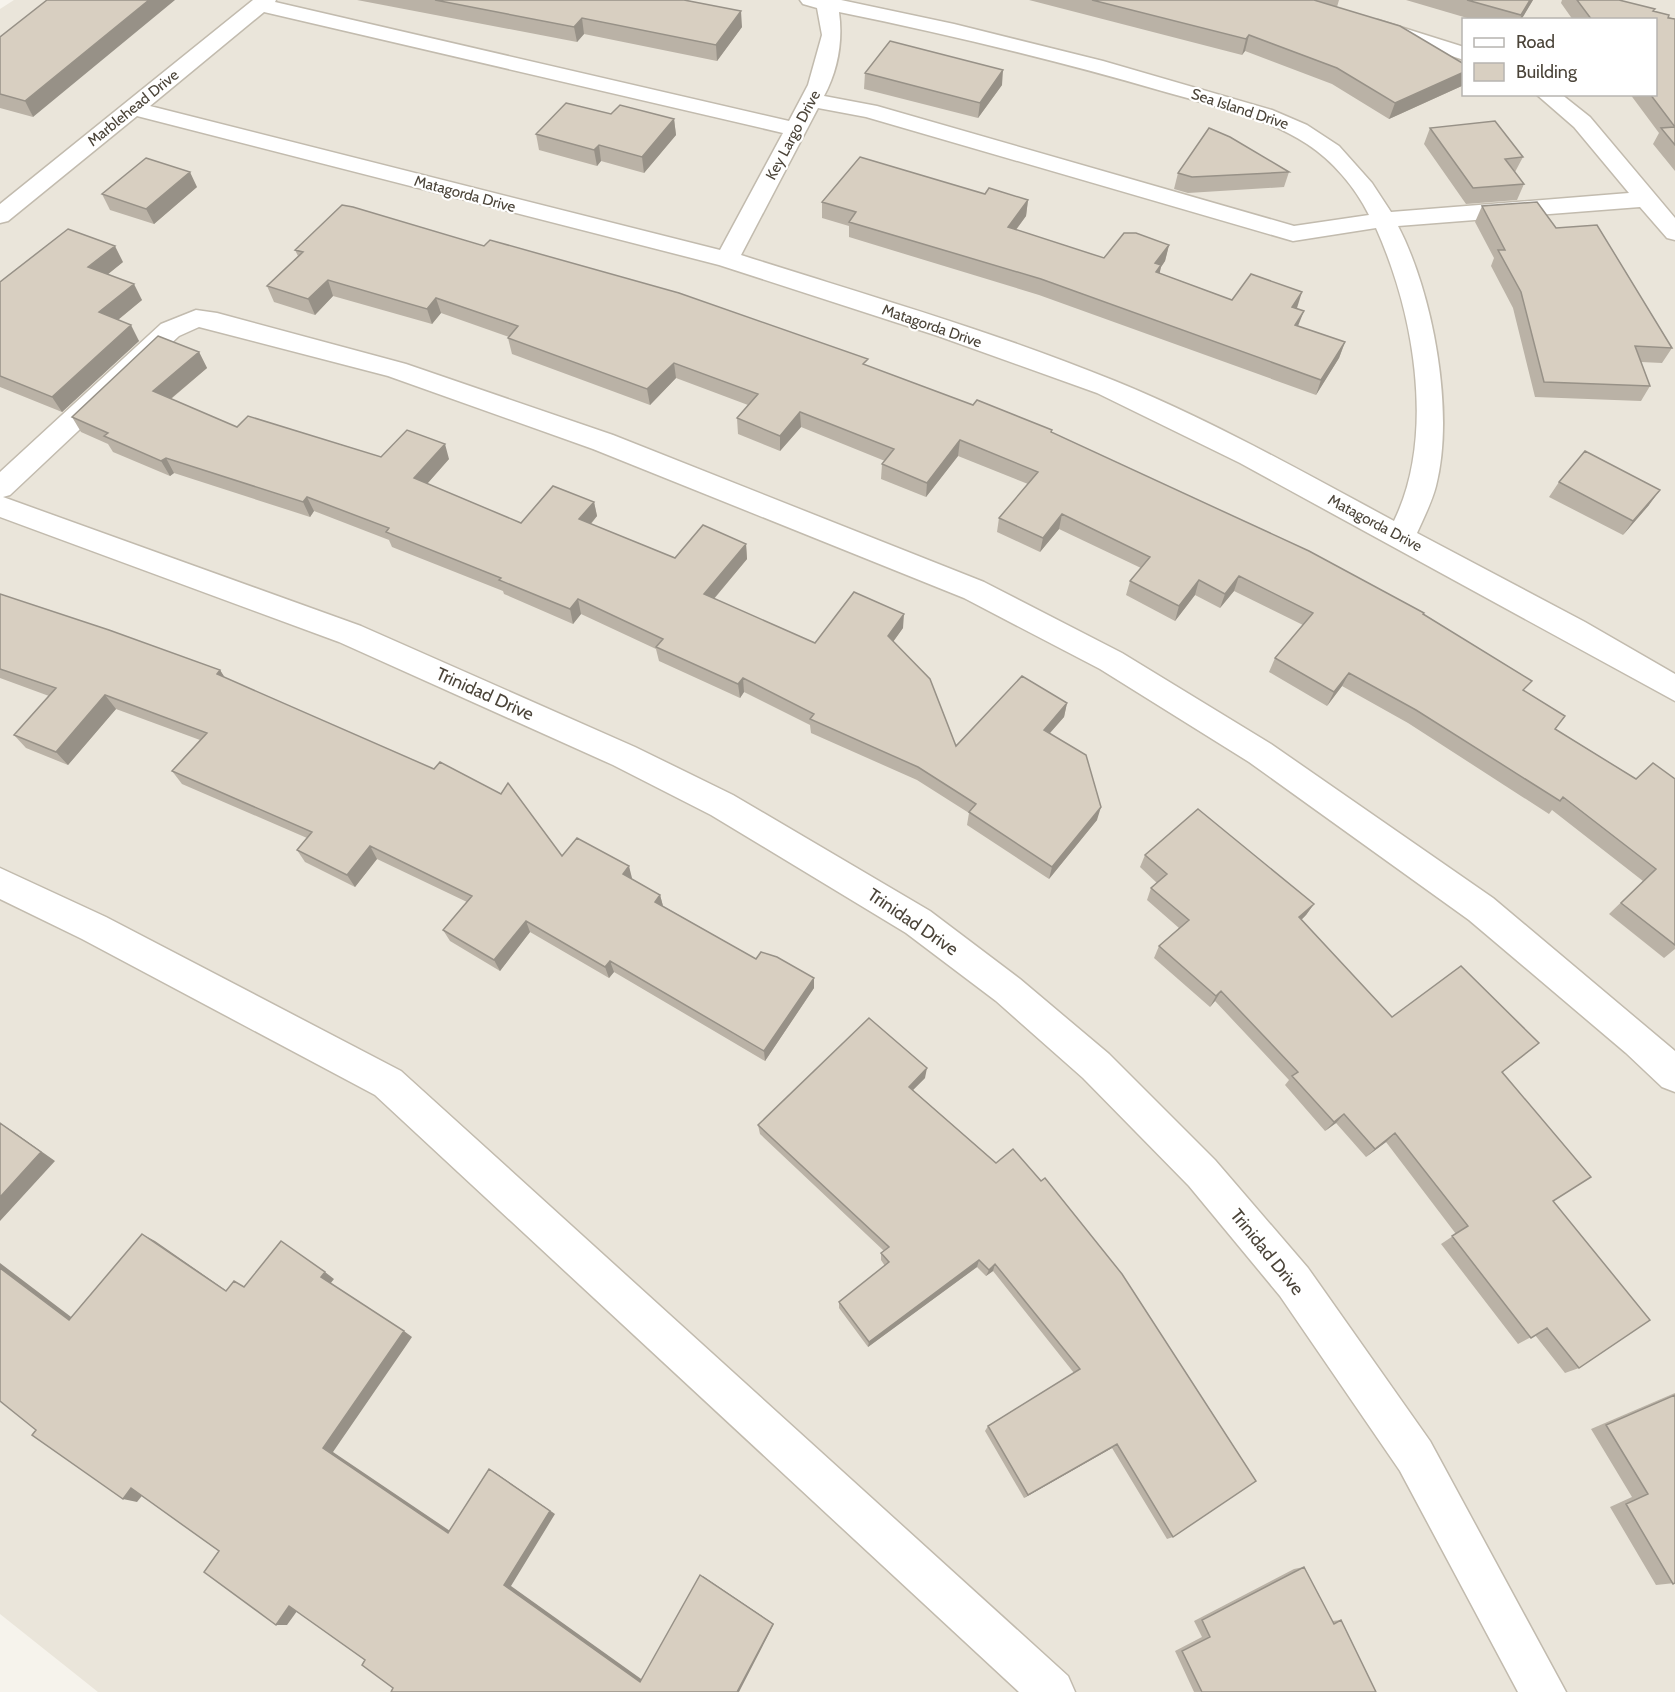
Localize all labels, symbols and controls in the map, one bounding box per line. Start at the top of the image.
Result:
legend [1462,18,1657,96]
text: Road [1516,31,1555,53]
text: Building [1516,61,1578,83]
street label: Marblehead Drive [84,66,182,150]
street label: Sea Island Drive [1189,85,1291,133]
street label: Key Largo Drive [762,87,824,183]
street label: Matagorda Drive [412,172,518,216]
street label: Matagorda Drive [880,301,984,352]
street label: Matagorda Drive [1325,491,1426,556]
street label: Trinidad Drive [433,663,537,725]
street label: Trinidad Drive [864,884,962,960]
street label: Trinidad Drive [1226,1204,1308,1300]

